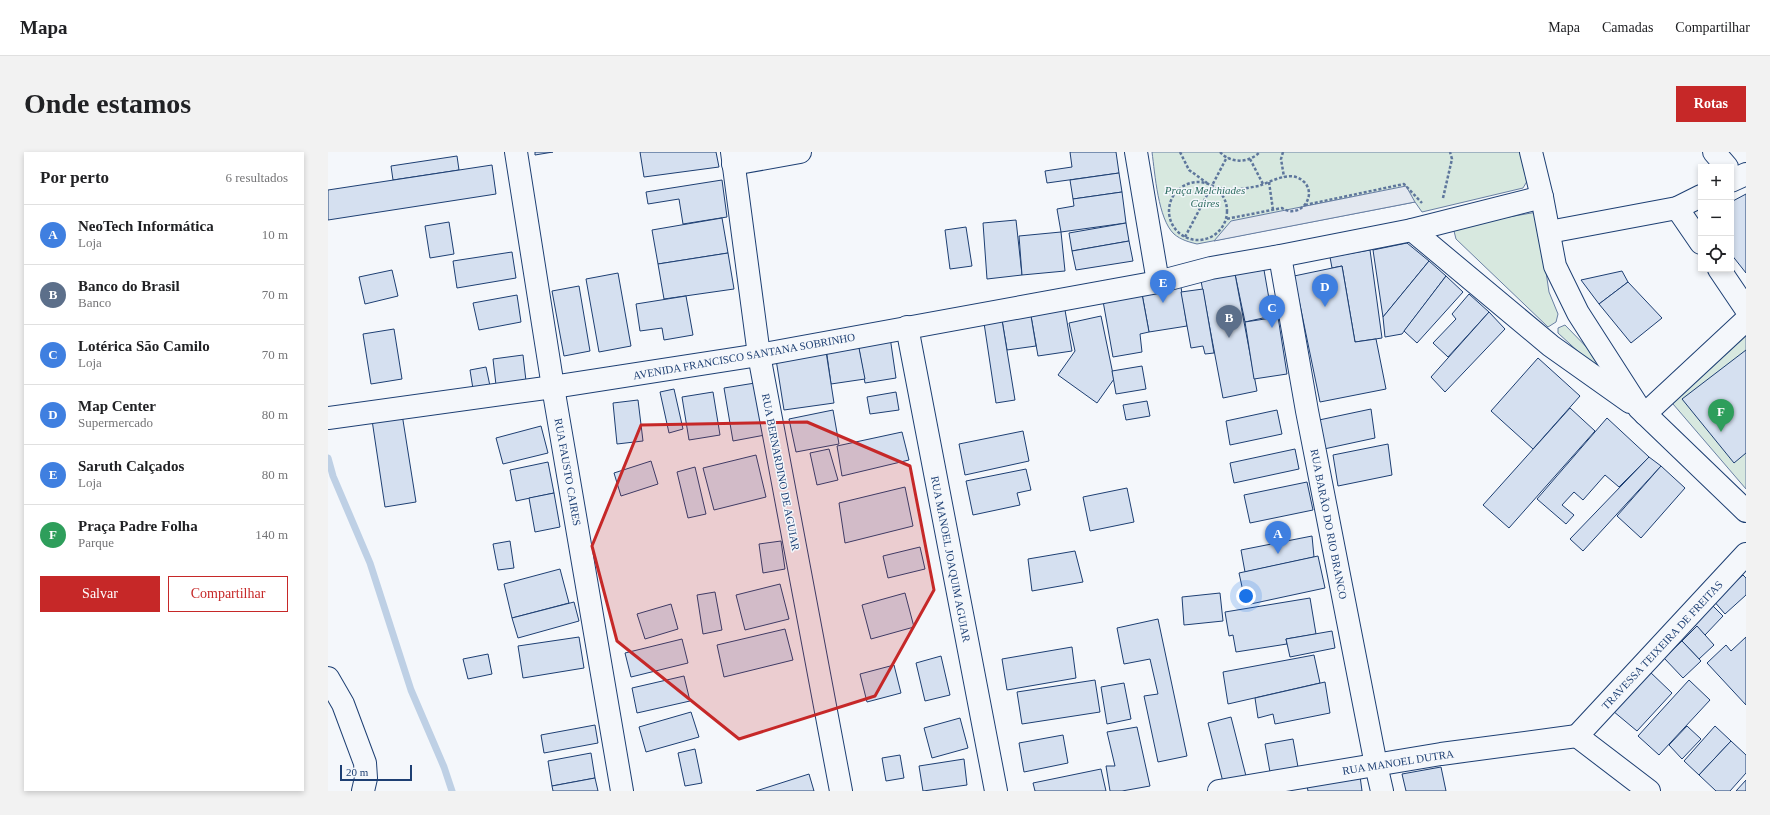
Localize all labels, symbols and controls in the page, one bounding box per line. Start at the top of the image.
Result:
text: Mapa [20,17,68,38]
text: Mapa [1548,20,1580,35]
text: Camadas [1602,20,1653,35]
text: Compartilhar [1675,20,1750,35]
button: Rotas [1676,86,1746,122]
text: Onde estamos [24,88,191,119]
map controls [1698,164,1734,272]
button: + [1698,164,1734,200]
text: Por perto [40,168,109,187]
text: 6 resultados [226,170,288,185]
park label: Praça Melchiades Caires [1164,184,1245,209]
button: − [1698,200,1734,236]
text: NeoTech Informática [78,218,214,234]
text: A [48,227,58,242]
text: 10 m [262,227,288,242]
text: Loja [78,235,102,250]
button: locate [1698,236,1734,272]
pin: E [1150,270,1176,303]
pin: D [1312,274,1338,307]
text: Banco do Brasil [78,278,180,294]
text: B [49,287,57,302]
text: 70 m [262,287,288,302]
text: Banco [78,295,111,310]
pin: C [1259,295,1285,328]
pin: B [1216,305,1242,338]
street label: AVENIDA FRANCISCO SANTANA SOBRINHO [632,331,856,381]
text: Lotérica São Camilo [78,338,210,354]
text: C [48,347,58,362]
text: 70 m [262,347,288,362]
text: Loja [78,355,102,370]
street label: RUA BERNARDINO DE AGUIAR [760,392,802,552]
text: Map Center [78,398,156,414]
pin: F [1708,399,1734,432]
text: D [48,407,58,422]
text: 80 m [262,407,288,422]
text: Supermercado [78,415,153,430]
street label: RUA FAUSTO CAIRES [553,417,583,527]
street label: RUA BARÃO DO RIO BRANCO [1309,448,1349,600]
text: Saruth Calçados [78,458,184,474]
text: E [49,467,57,482]
text: 80 m [262,467,288,482]
text: Loja [78,475,102,490]
street label: RUA MANOEL JOAQUIM AGUIAR [929,475,973,644]
text: Praça Padre Folha [78,518,198,534]
pin: A [1265,521,1291,554]
text: F [49,527,57,542]
text: 140 m [255,527,288,542]
text: Parque [78,535,114,550]
button: Salvar [40,576,160,612]
button: Compartilhar [168,576,288,612]
street label: TRAVESSA TEIXEIRA DE FREITAS [1599,578,1725,712]
your location [1236,586,1256,606]
street label: RUA MANOEL DUTRA [1341,747,1455,777]
scale bar [340,763,412,782]
text: 20 m [346,766,368,778]

